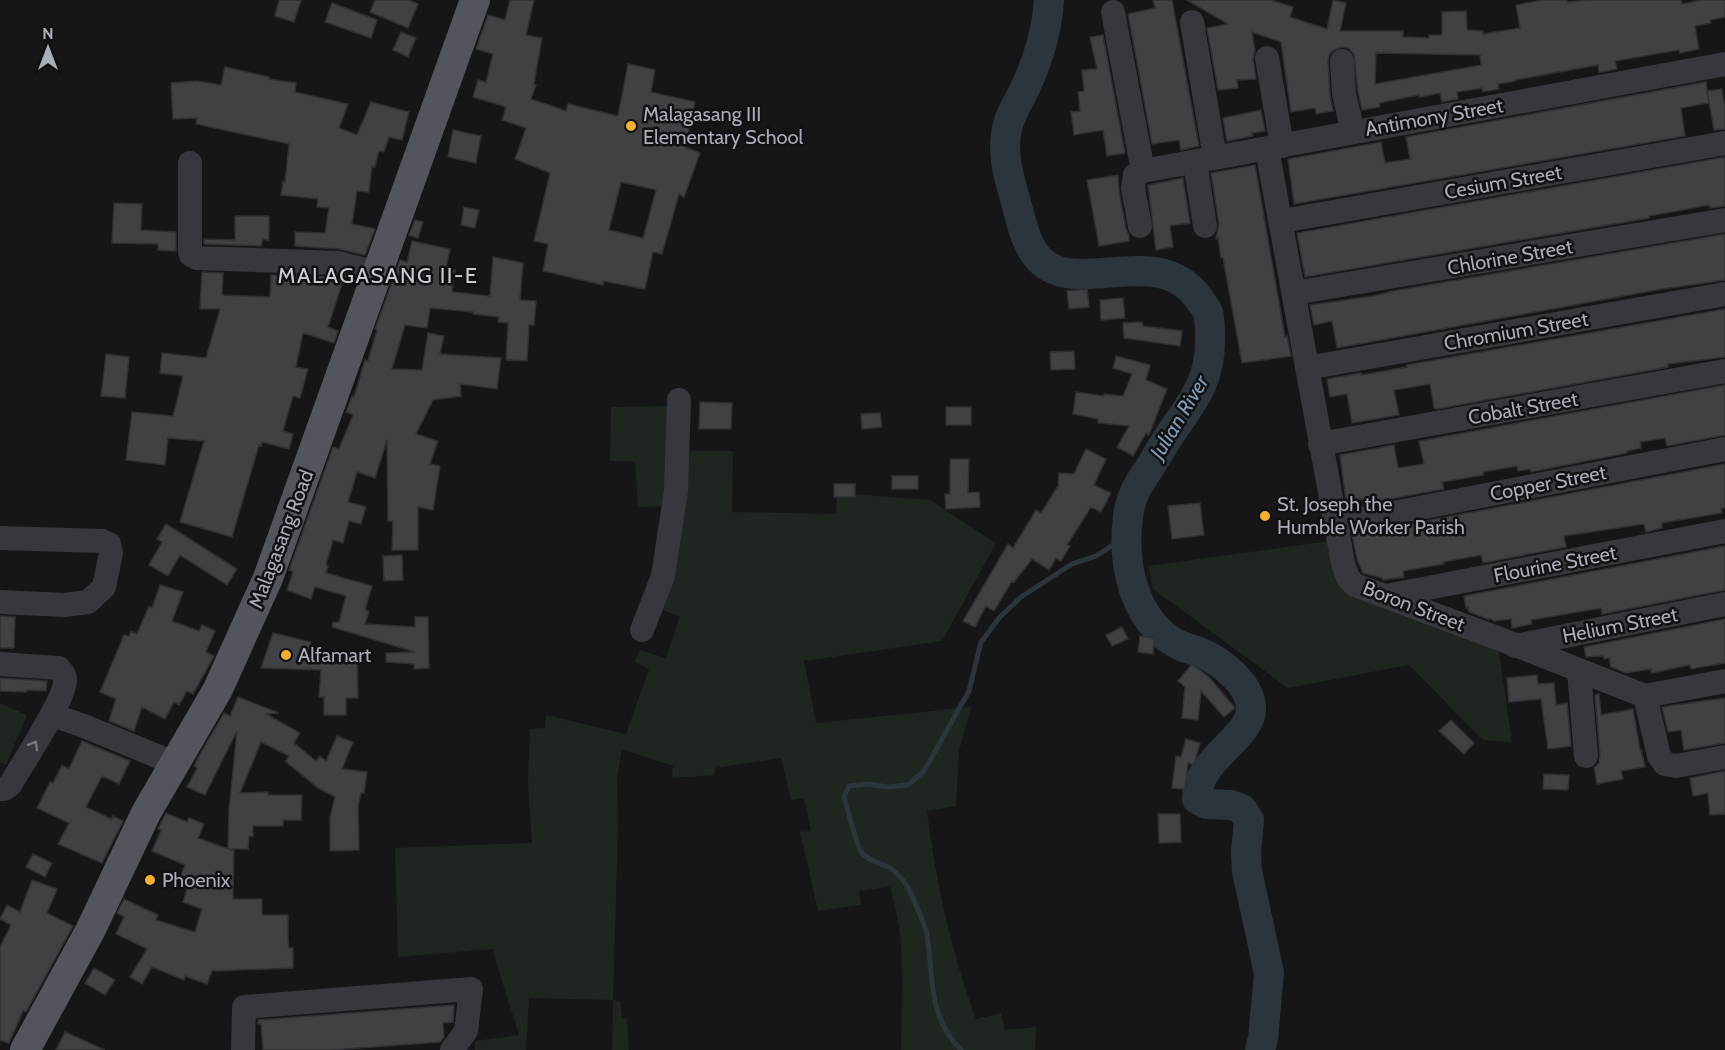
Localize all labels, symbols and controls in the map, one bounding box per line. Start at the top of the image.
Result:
north arrow [18,18,78,78]
text: N [42,24,54,43]
street label: Antimony Street [1363,93,1505,141]
place label: Malagasang III Elementary School [643,102,804,149]
marker: Malagasang III Elementary School [624,119,638,133]
street label: Cesium Street [1442,160,1564,204]
street label: Chlorine Street [1446,234,1575,280]
district label: MALAGASANG II-E [278,262,478,289]
street label: Chromium Street [1442,306,1590,355]
water label: Julian River [1143,369,1214,465]
street label: Cobalt Street [1466,386,1580,429]
street label: Copper Street [1488,460,1608,506]
street label: Malagasang Road [244,466,318,612]
place label: St. Joseph the Humble Worker Parish [1277,492,1465,539]
marker: St. Joseph the Humble Worker Parish [1258,509,1272,523]
street label: Flourine Street [1492,540,1619,588]
street label: Boron Street [1360,576,1469,636]
street label: Helium Street [1560,602,1680,648]
place label: Alfamart [298,643,371,667]
marker: Alfamart [279,648,293,662]
one-way arrow [27,741,39,751]
place label: Phoenix [162,868,231,892]
marker: Phoenix [143,873,157,887]

